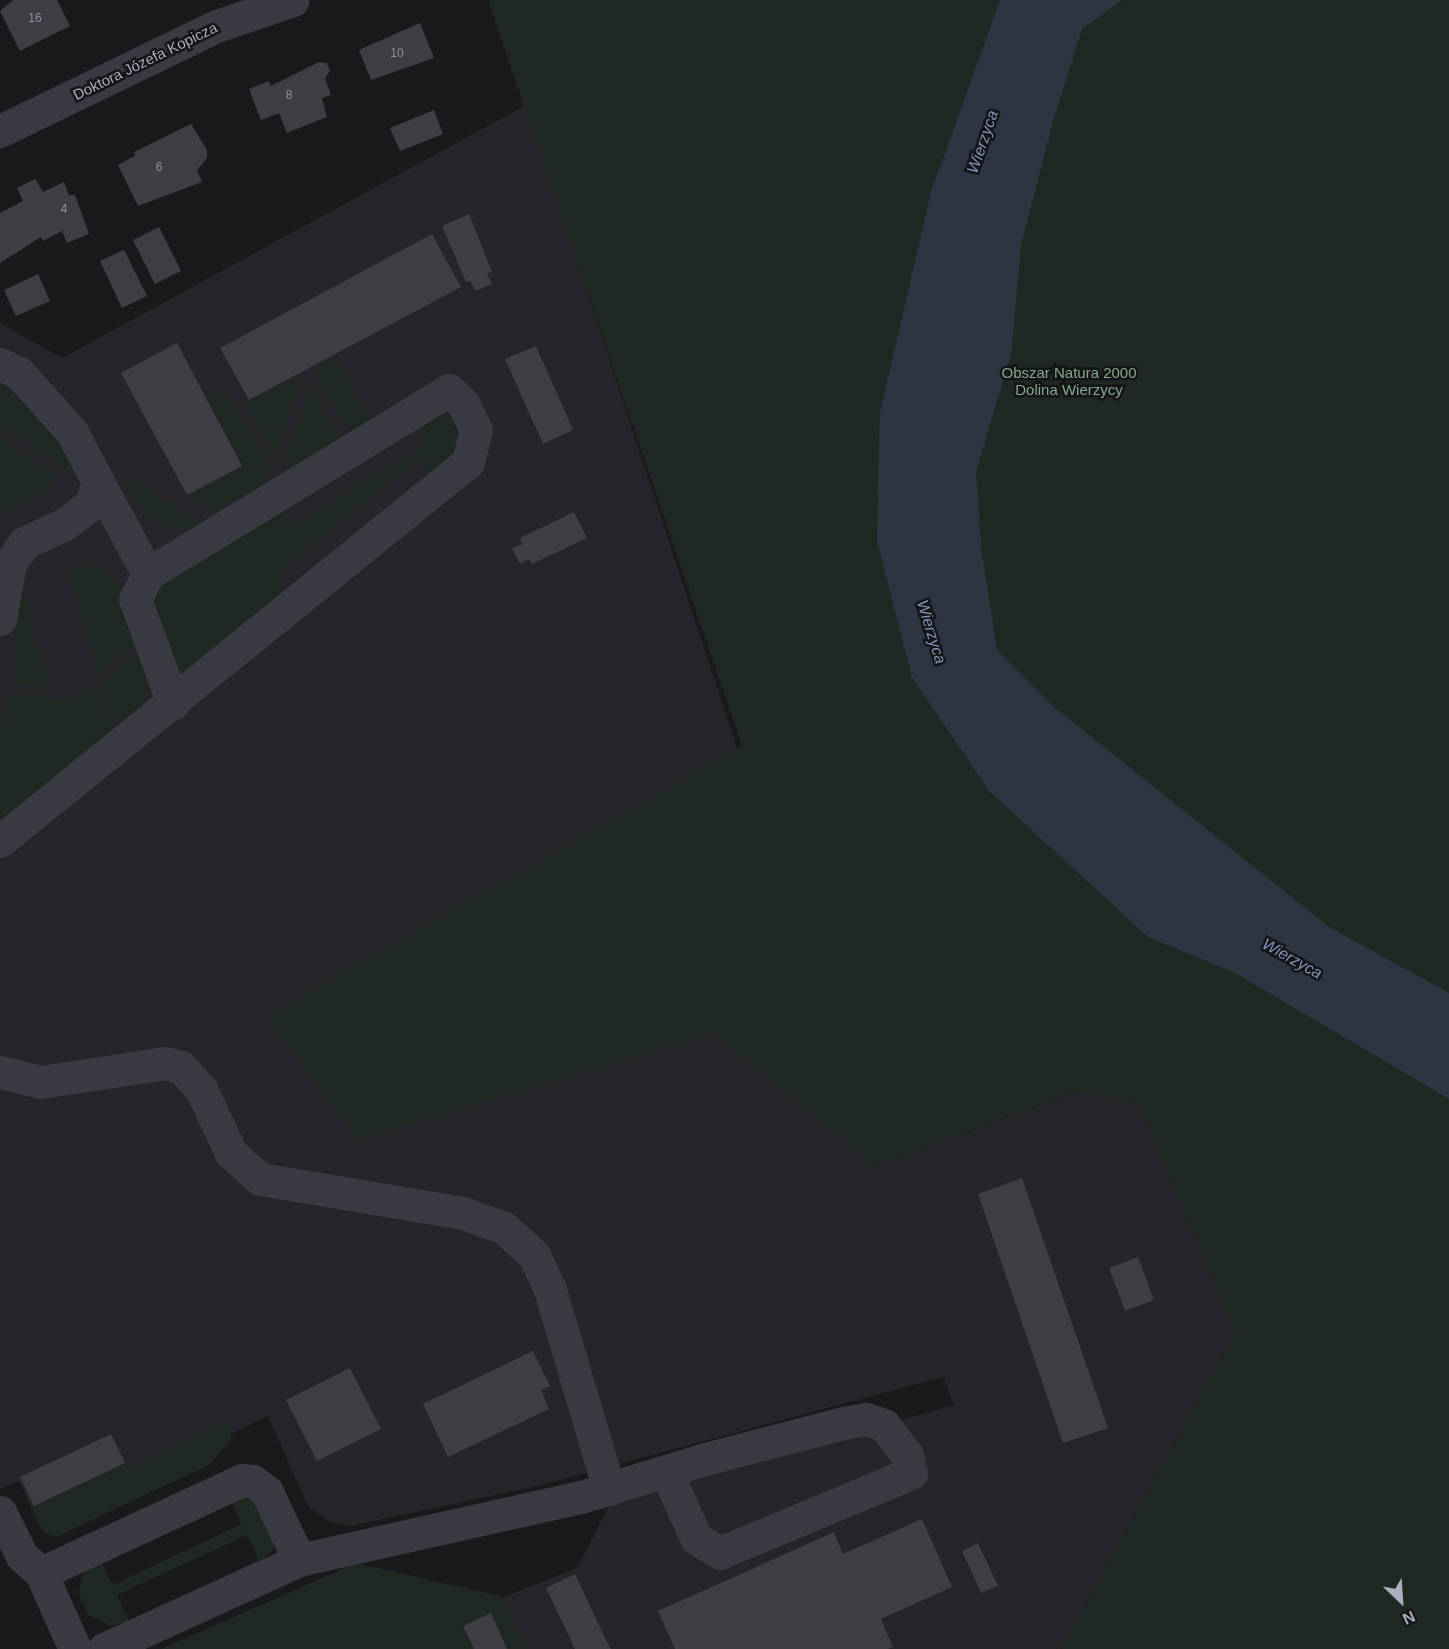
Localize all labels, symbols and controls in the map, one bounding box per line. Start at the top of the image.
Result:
house number: 16 [28,12,42,26]
street label: Doktora Józefa Kopicza [70,18,220,104]
house number: 10 [390,47,404,61]
house number: 8 [286,89,292,103]
water label: Wierzyca [963,108,1003,176]
house number: 6 [156,161,162,175]
house number: 4 [61,203,67,217]
park label: Obszar Natura 2000 Dolina Wierzycy [1001,363,1137,398]
water label: Wierzyca [912,598,950,666]
water label: Wierzyca [1259,935,1325,983]
north arrow [1371,1571,1431,1631]
text: N [1400,1608,1418,1628]

